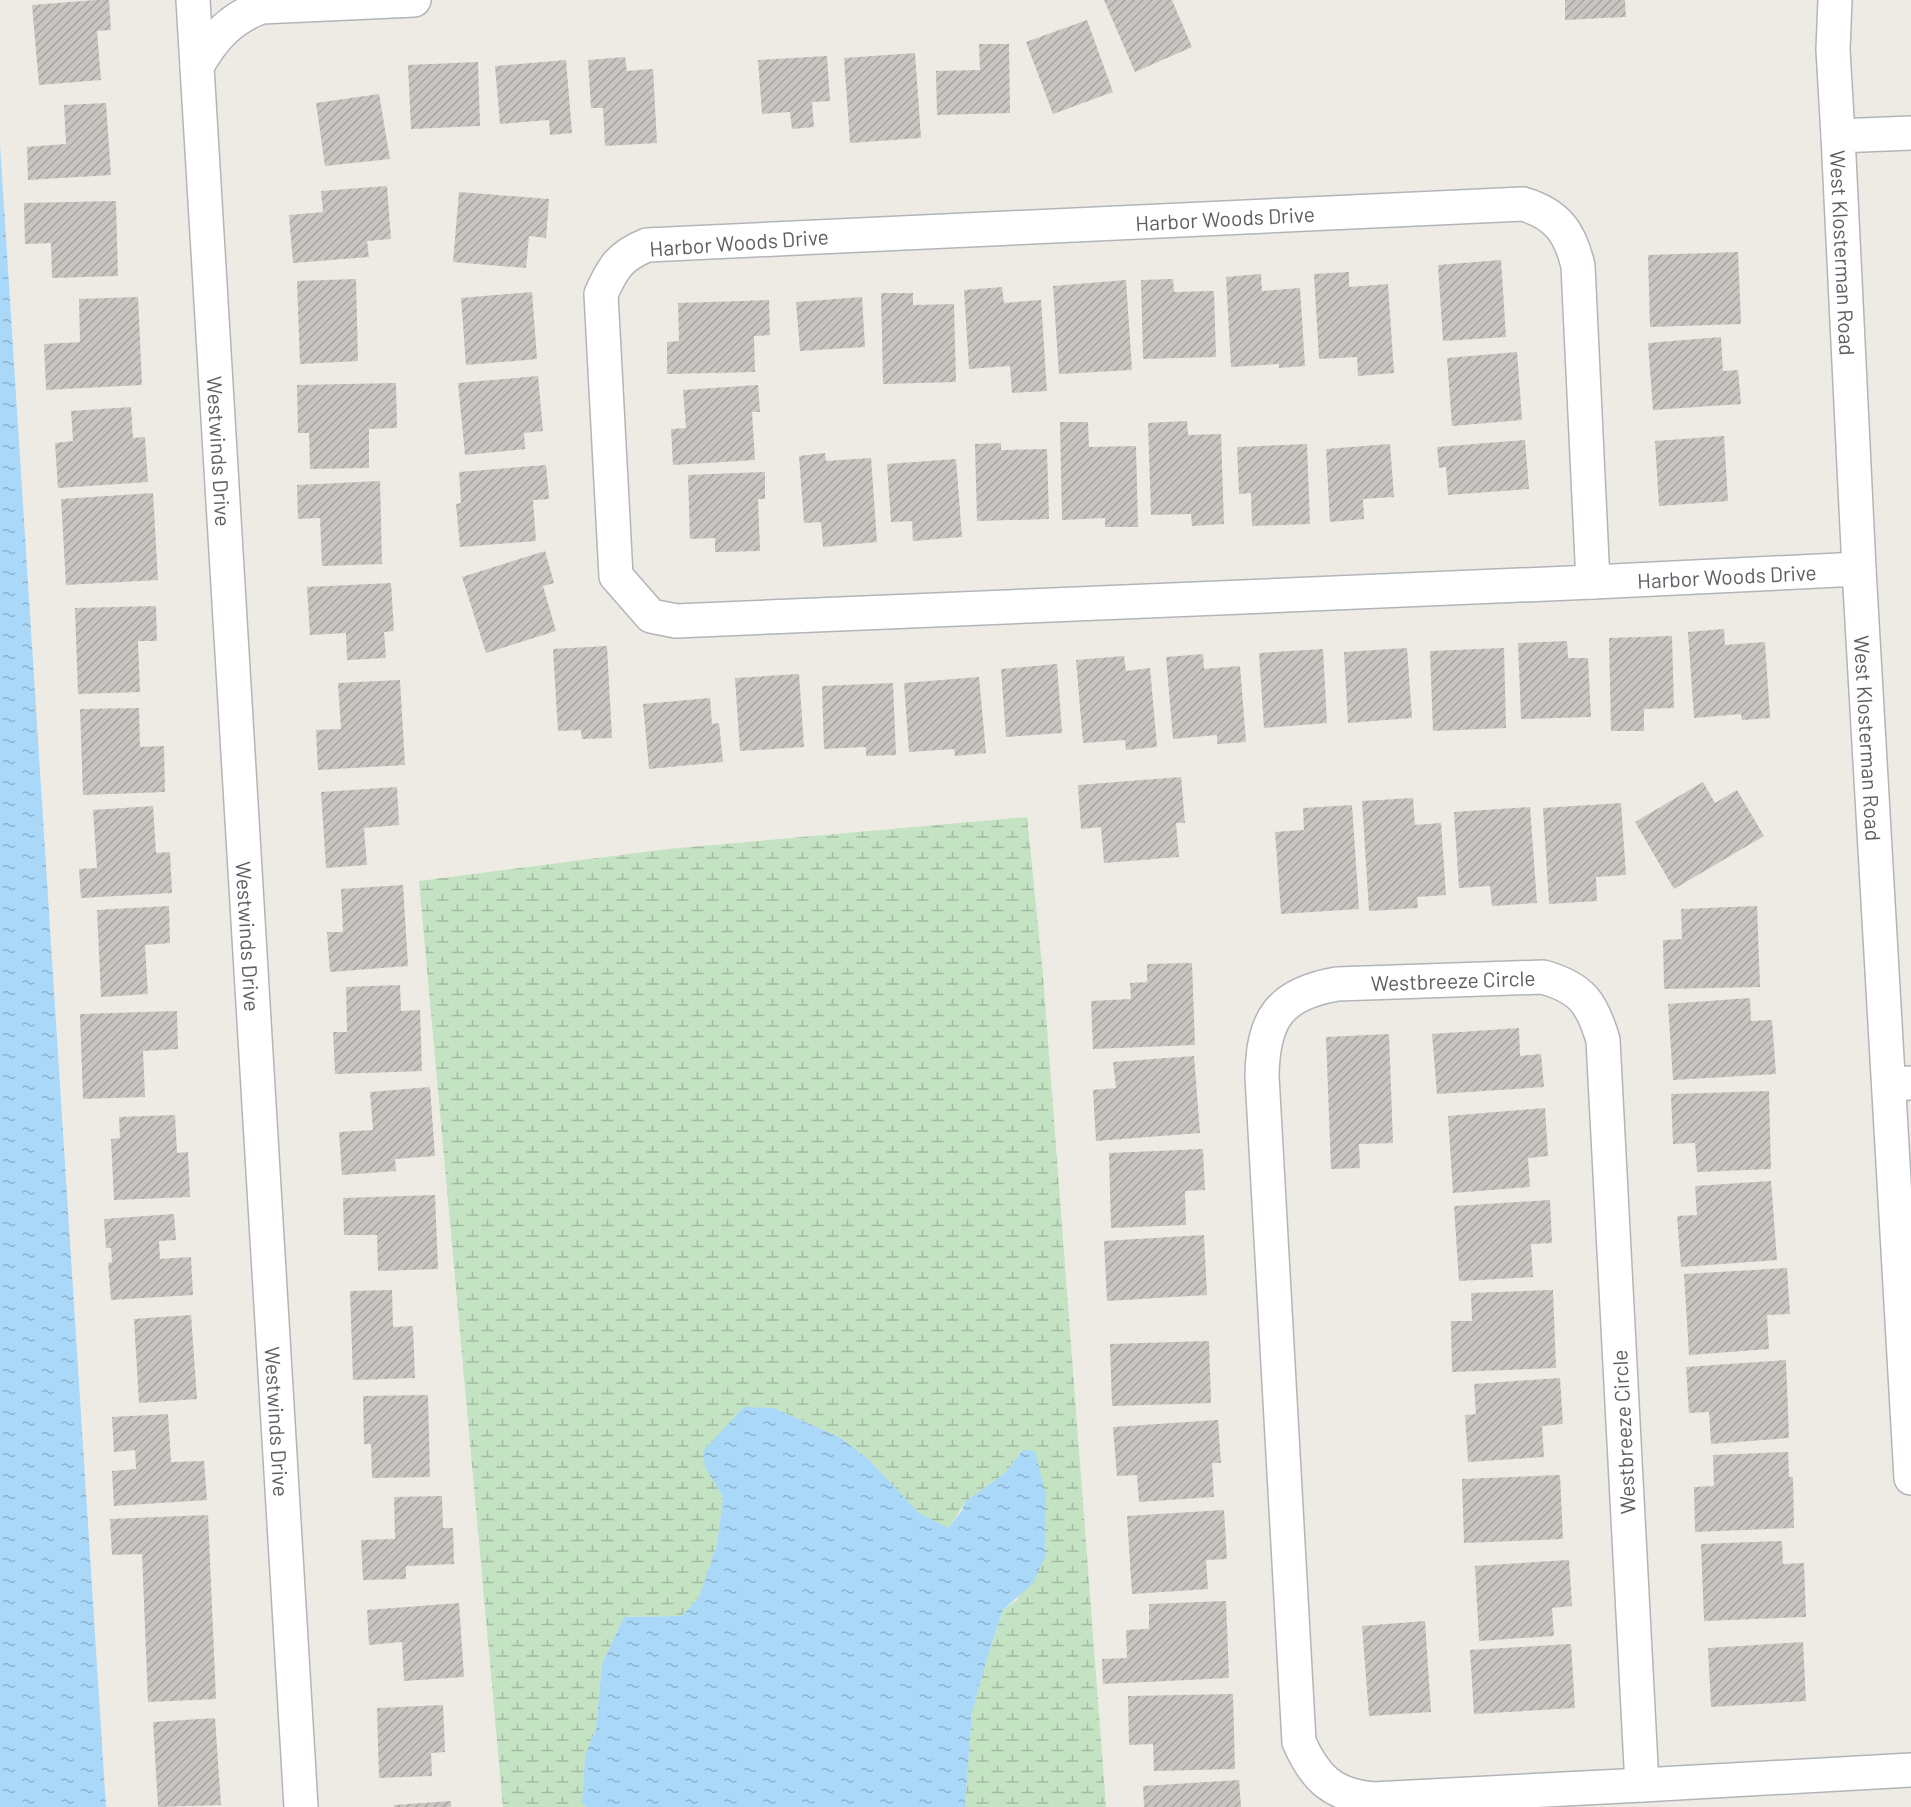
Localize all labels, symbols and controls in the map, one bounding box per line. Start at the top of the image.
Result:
street label: West Klosterman Road [1826,149,1861,356]
street label: Harbor Woods Drive [1135,201,1315,235]
street label: Harbor Woods Drive [649,223,829,261]
street label: Westwinds Drive [203,375,237,527]
street label: Harbor Woods Drive [1636,559,1817,592]
street label: West Klosterman Road [1850,635,1887,842]
street label: Westwinds Drive [232,860,266,1012]
street label: Westbreeze Circle [1370,965,1536,995]
street label: Westwinds Drive [261,1346,295,1497]
street label: Westbreeze Circle [1606,1349,1640,1515]

